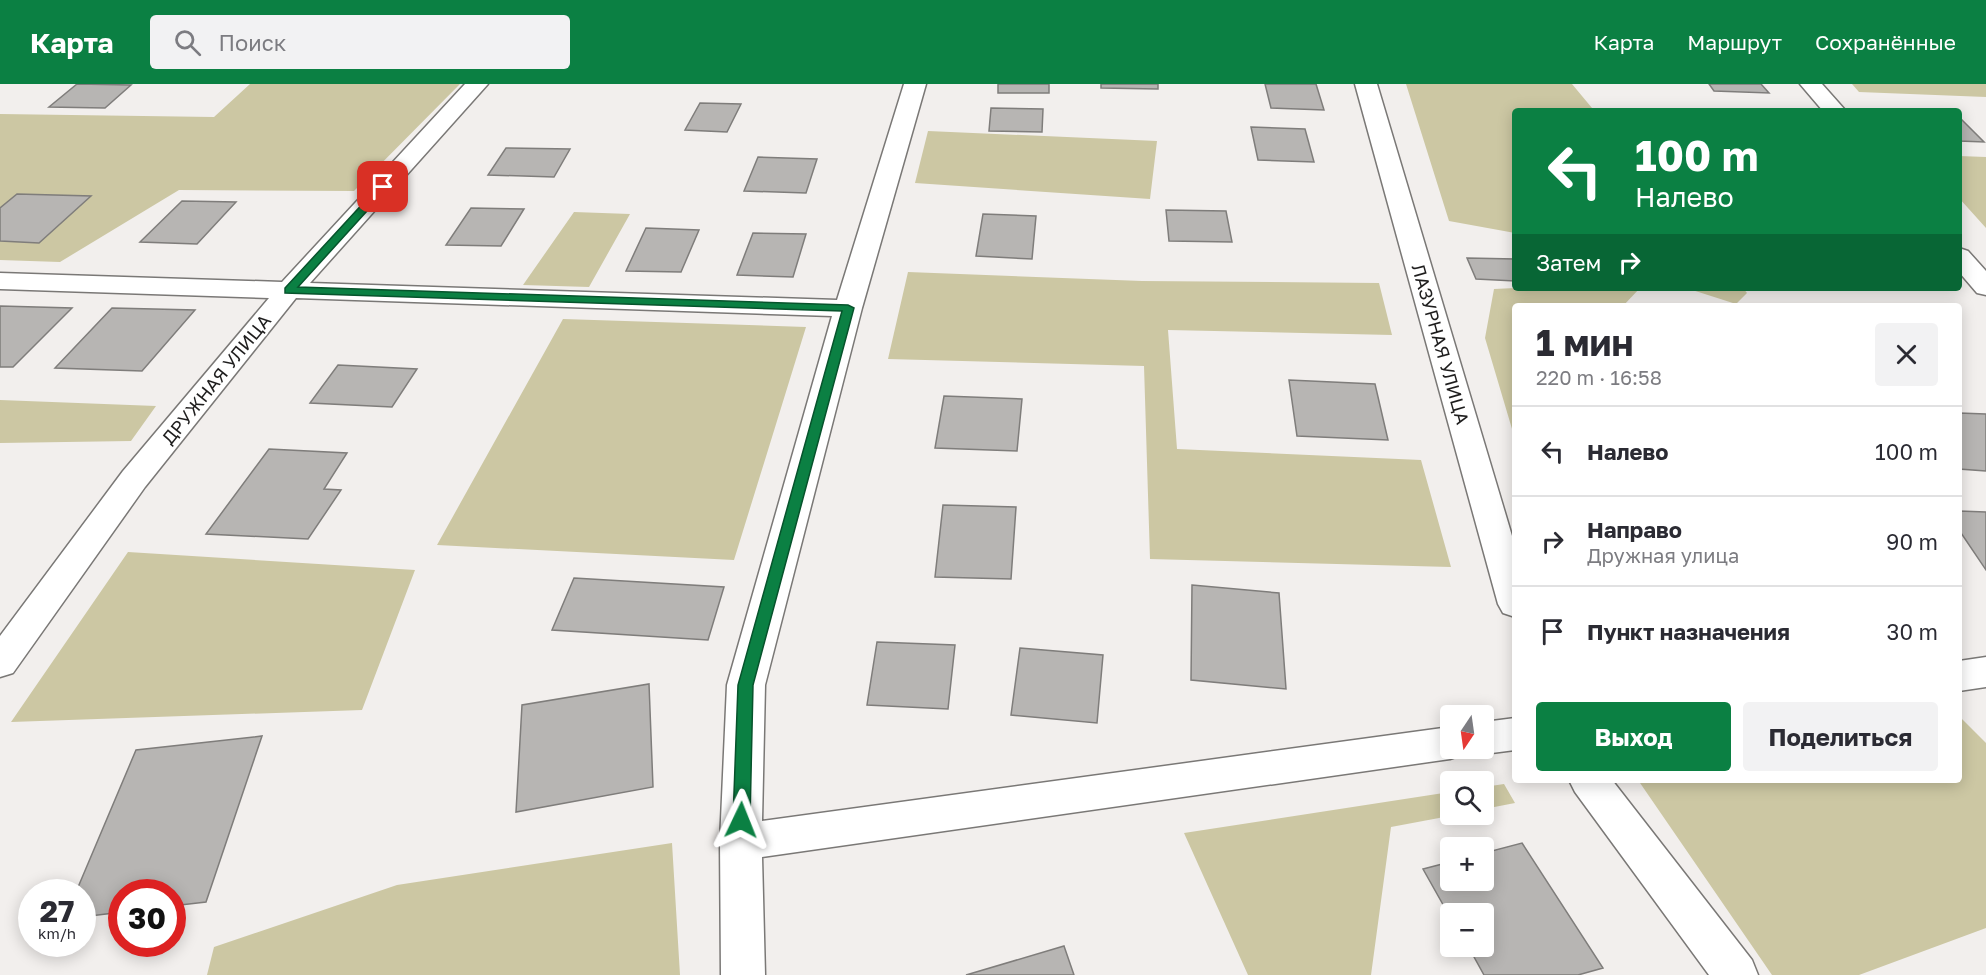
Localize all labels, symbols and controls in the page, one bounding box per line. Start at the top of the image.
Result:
search box [150,15,570,69]
text: Карта [30,26,114,59]
icon: search [171,26,204,59]
text: Поиск [219,29,286,56]
text: Карта [1593,29,1654,55]
text: Маршрут [1687,29,1782,55]
text: Сохранённые [1815,29,1956,55]
text: 100 m [1635,130,1758,180]
icon: left [1536,132,1614,210]
pin [357,161,408,212]
icon: arrive [366,170,399,203]
text: Налево [1635,181,1734,213]
icon: right [1613,246,1646,279]
text: Затем [1536,249,1601,276]
street label: ЛАЗУРНАЯ УЛИЦА [1408,261,1474,427]
street label: ДРУЖНАЯ УЛИЦА [157,310,275,448]
text: 1 мин [1536,321,1633,364]
button: close [1875,323,1938,386]
text: 220 m · 16:58 [1536,365,1662,389]
icon: left [1536,435,1569,468]
text: Налево [1587,438,1669,465]
text: 100 m [1875,438,1938,465]
text: Направо [1587,516,1682,543]
icon: right [1536,525,1569,558]
text: 90 m [1886,528,1938,555]
text: Дружная улица [1587,543,1739,567]
icon: arrive [1536,615,1569,648]
text: Пункт назначения [1587,618,1790,645]
text: 30 m [1887,618,1938,645]
button: Выход [1536,702,1731,771]
button: Поделиться [1743,702,1938,771]
north arrow [1440,705,1494,759]
map controls [1440,705,1494,957]
button: search [1440,771,1494,825]
position arrow [709,788,773,852]
button: + [1440,837,1494,891]
speed limit sign: 30 [108,879,186,957]
text: 27 [40,893,74,929]
button: − [1440,903,1494,957]
text: km/h [38,924,76,942]

